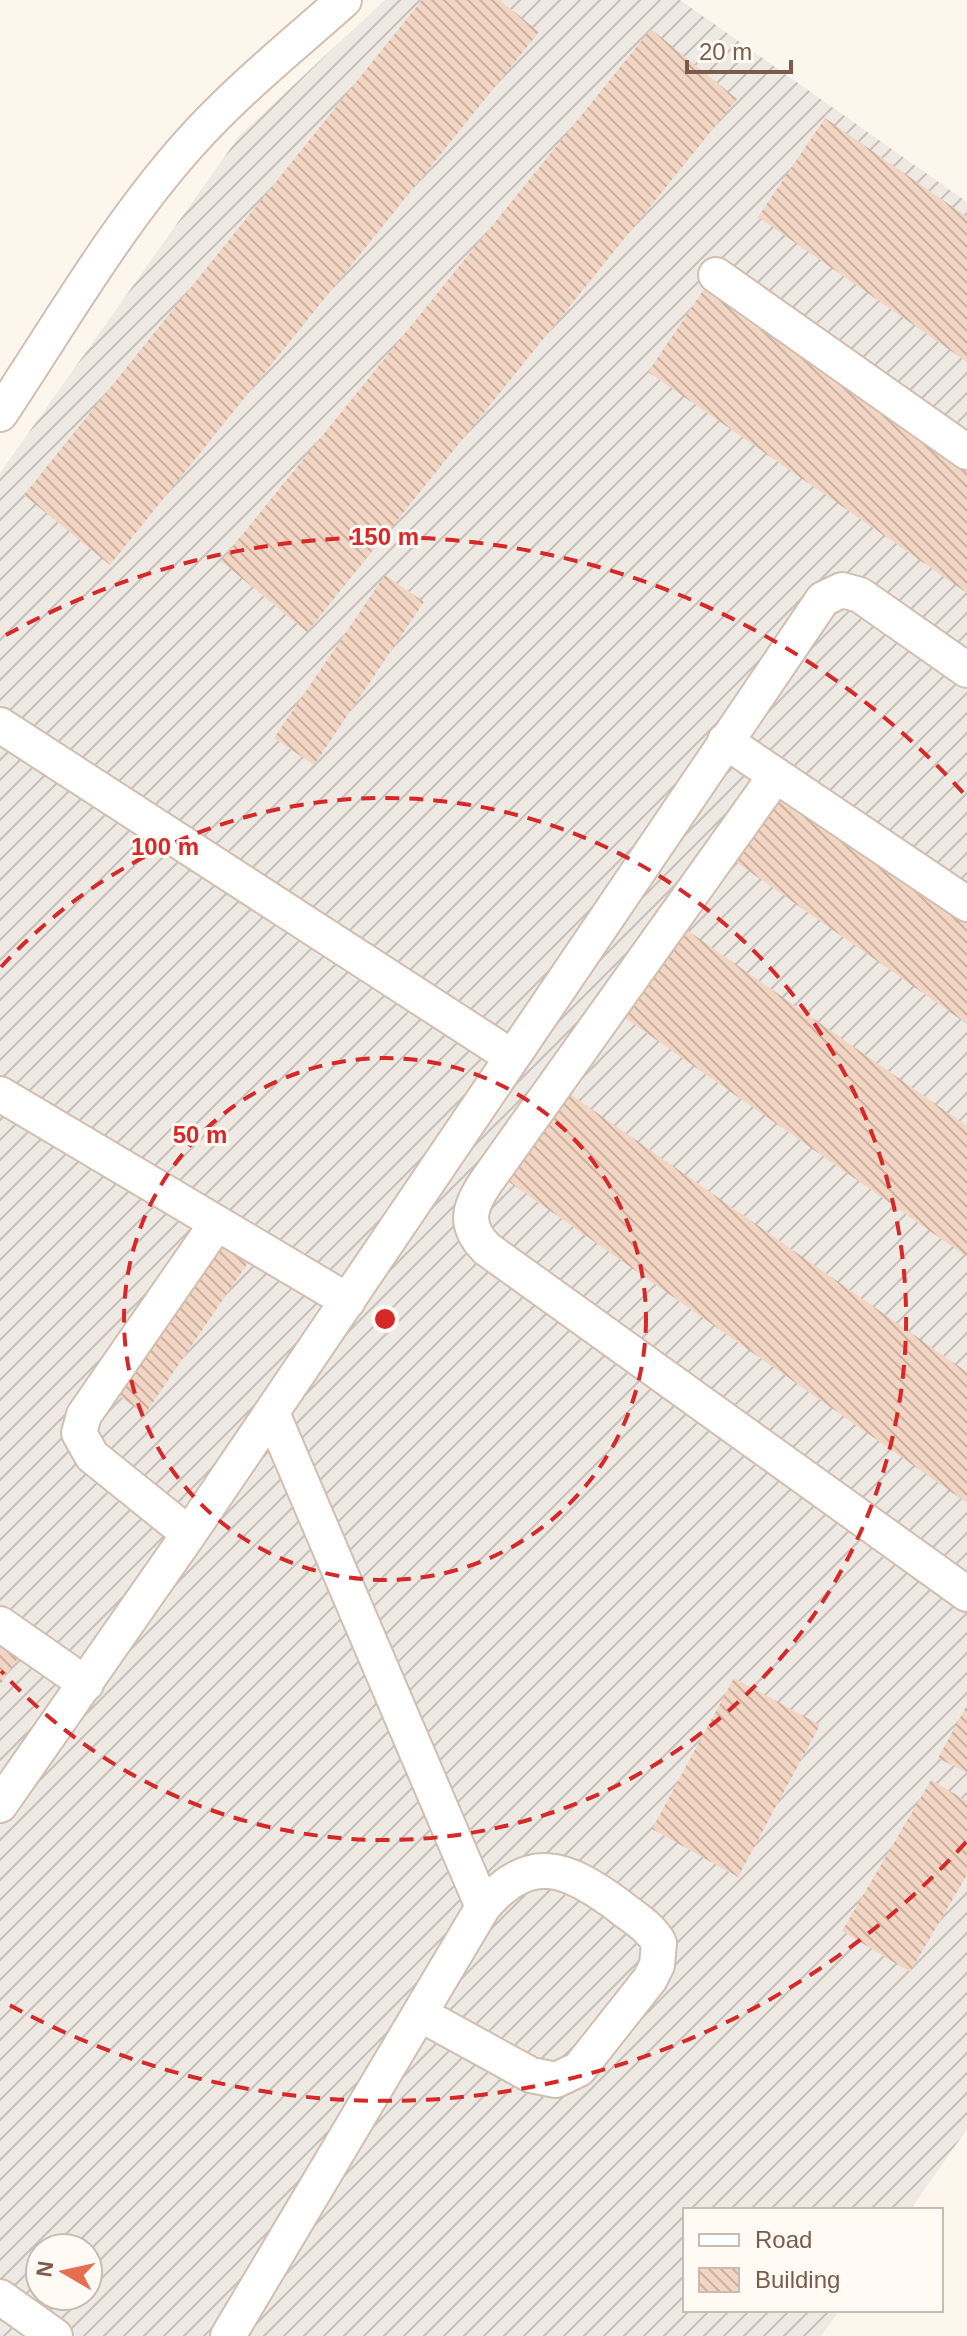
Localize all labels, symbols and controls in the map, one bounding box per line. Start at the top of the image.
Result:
scale bar [687,24,791,74]
text: 20 m [699,38,752,65]
text: 150 m [351,523,419,550]
text: 100 m [131,833,199,860]
text: 50 m [173,1121,227,1148]
centre of rings [371,1305,399,1333]
legend [683,2208,943,2312]
text: Road [755,2226,812,2253]
north arrow [24,2232,104,2312]
text: N [31,2259,58,2279]
text: Building [755,2266,840,2293]

